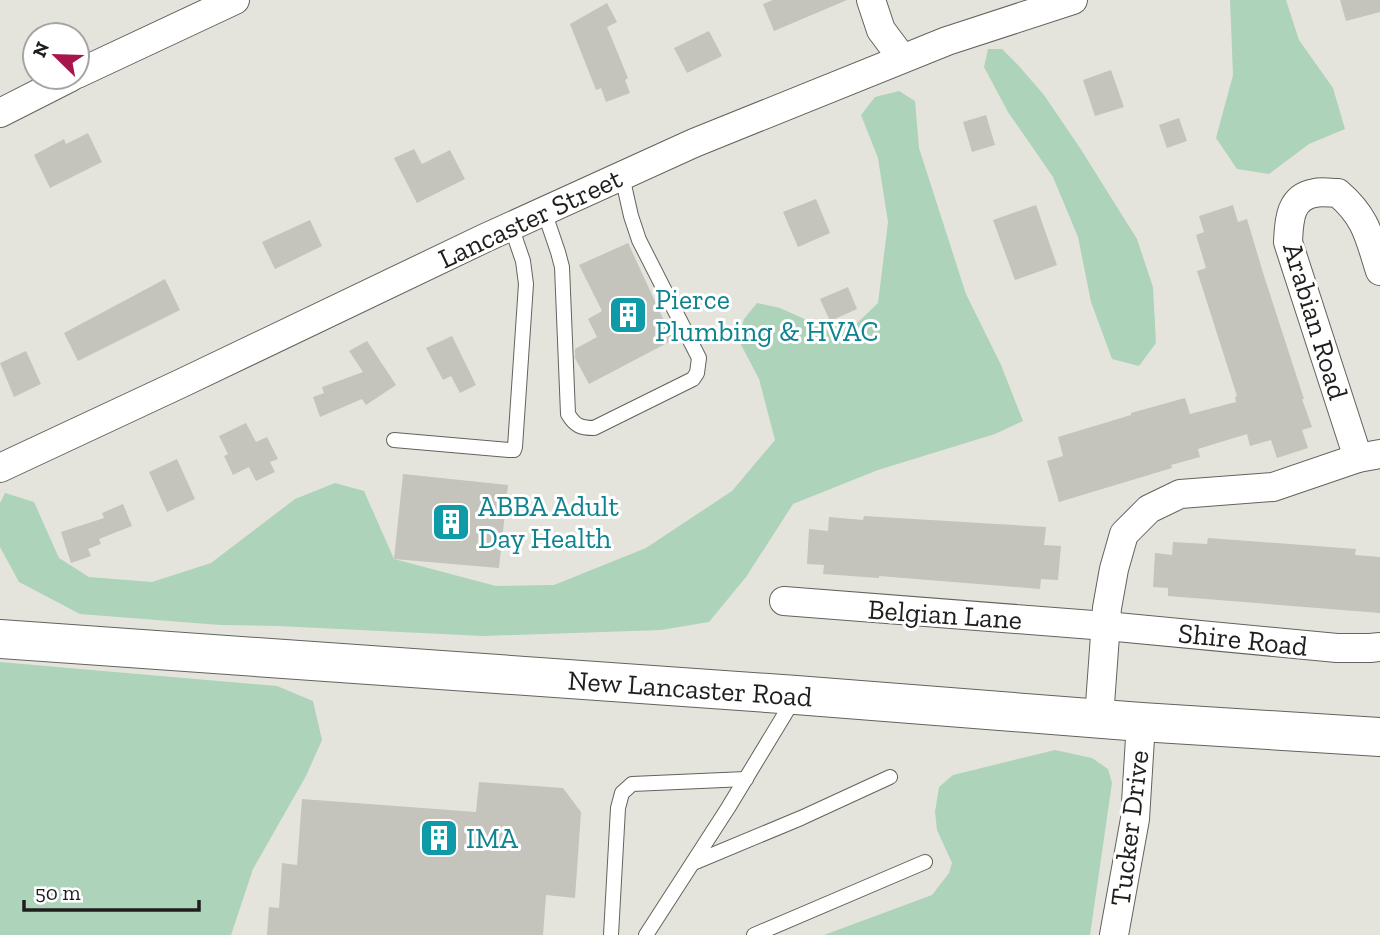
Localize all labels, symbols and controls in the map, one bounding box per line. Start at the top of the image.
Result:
north arrow [21,21,91,91]
text: N [27,38,54,61]
street label: Lancaster Street [433,161,628,275]
street label: Arabian Road [1276,239,1355,404]
place label: Pierce Plumbing & HVAC [655,283,879,348]
building icon: Pierce Plumbing & HVAC [607,294,649,336]
place label: ABBA Adult Day Health [478,490,620,555]
building icon: ABBA Adult Day Health [430,501,472,543]
street label: Belgian Lane [867,593,1023,636]
street label: Shire Road [1177,616,1309,663]
street label: New Lancaster Road [567,663,813,714]
street label: Tucker Drive [1104,748,1155,908]
building icon: IMA [418,817,460,859]
place label: IMA [466,822,519,855]
scale bar [24,869,200,913]
text: 50 m [35,880,81,905]

